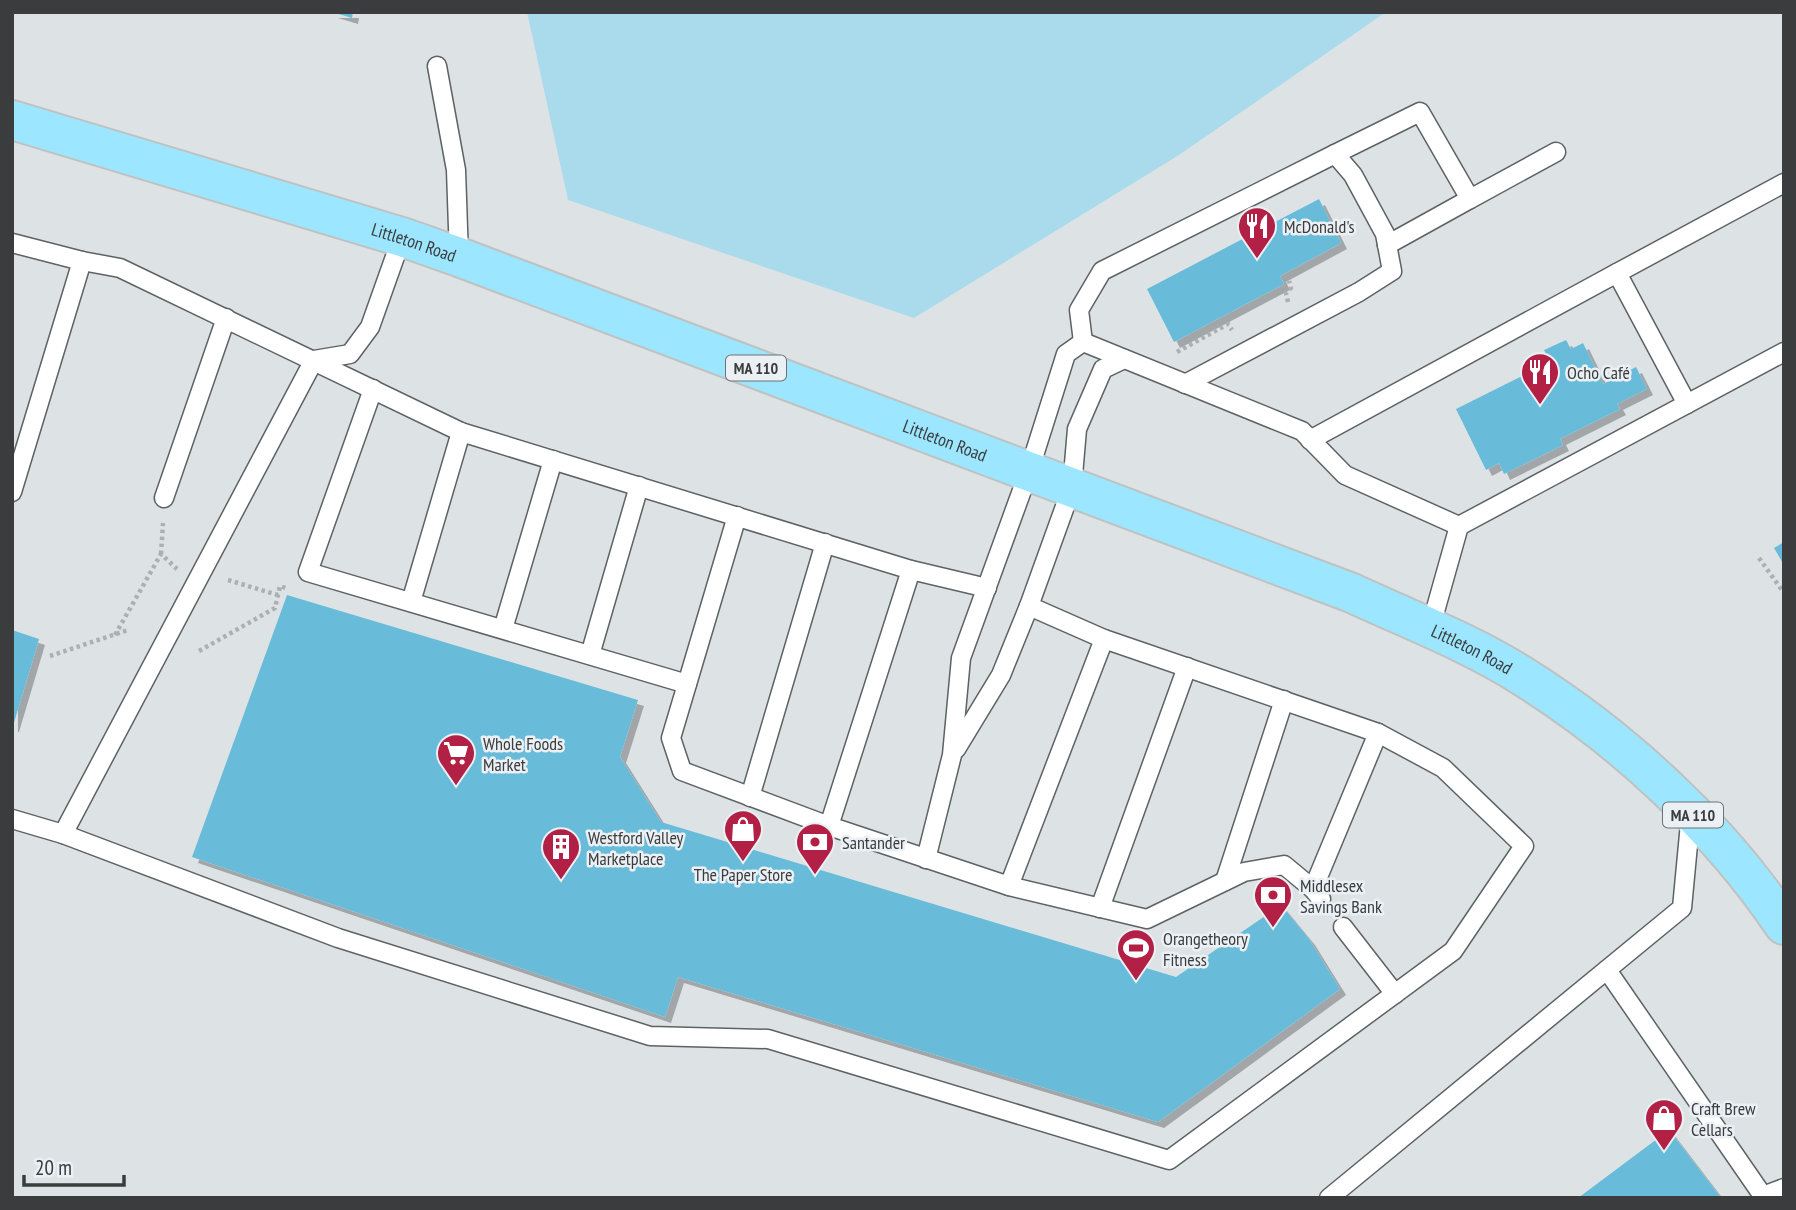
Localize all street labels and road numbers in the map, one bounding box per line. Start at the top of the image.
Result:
street label: Littleton Road [369,217,459,267]
road number: MA 110 [726,356,786,380]
street label: Littleton Road [900,414,990,466]
street label: Littleton Road [1428,619,1517,679]
road number: MA 110 [1663,802,1723,828]

